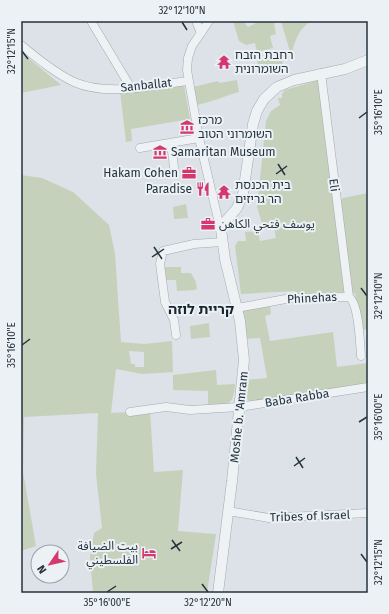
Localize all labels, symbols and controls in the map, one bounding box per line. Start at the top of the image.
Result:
text: 32°12'10"N [158,5,206,17]
text: 32°12'15"N [6,28,18,74]
place label: רחבת הזבח השומרונית [235,48,294,76]
temple icon: רחבת הזבח השומרונית [216,54,232,70]
street label: Sanballat [120,75,173,95]
text: 35°16'10"E [373,89,385,135]
place label: מרכז השומרוני הטוב [198,113,272,141]
museum icon: מרכז השומרוני הטוב [179,119,195,135]
museum icon: Samaritan Museum [152,144,168,160]
place label: Samaritan Museum [171,145,276,159]
office icon: Hakam Cohen [181,165,197,181]
place label: Hakam Cohen [103,166,178,180]
place label: בית הכנסת הר גריזים [235,178,291,206]
street label: Eli [326,178,342,192]
restaurant icon: Paradise [195,181,211,197]
place label: Paradise [146,182,192,196]
temple icon: בית הכנסת הר גריזים [216,184,232,200]
office icon: يوسف فتحي الكاهن [200,216,216,232]
place label: يوسف فتحي الكاهن [219,217,315,234]
text: 32°12'10"N [373,272,385,320]
street label: Phinehas [287,290,338,306]
district label: קריית לוזה [168,301,234,318]
text: 35°16'10"E [6,322,18,368]
street label: Moshe b. 'Amram [227,370,251,464]
street label: Baba Rabba [264,386,330,410]
text: 35°16'00"E [373,393,385,441]
street label: Tribes of Israel [270,508,351,524]
place label: بيت الضيافة الفلسطيني [77,539,138,570]
text: 32°12'15"N [373,539,385,585]
north arrow [30,544,70,584]
hotel icon: بيت الضيافة الفلسطيني [141,545,157,561]
text: N [35,563,50,576]
text: 35°16'00"E [83,597,131,609]
text: 32°12'20"N [184,597,232,609]

